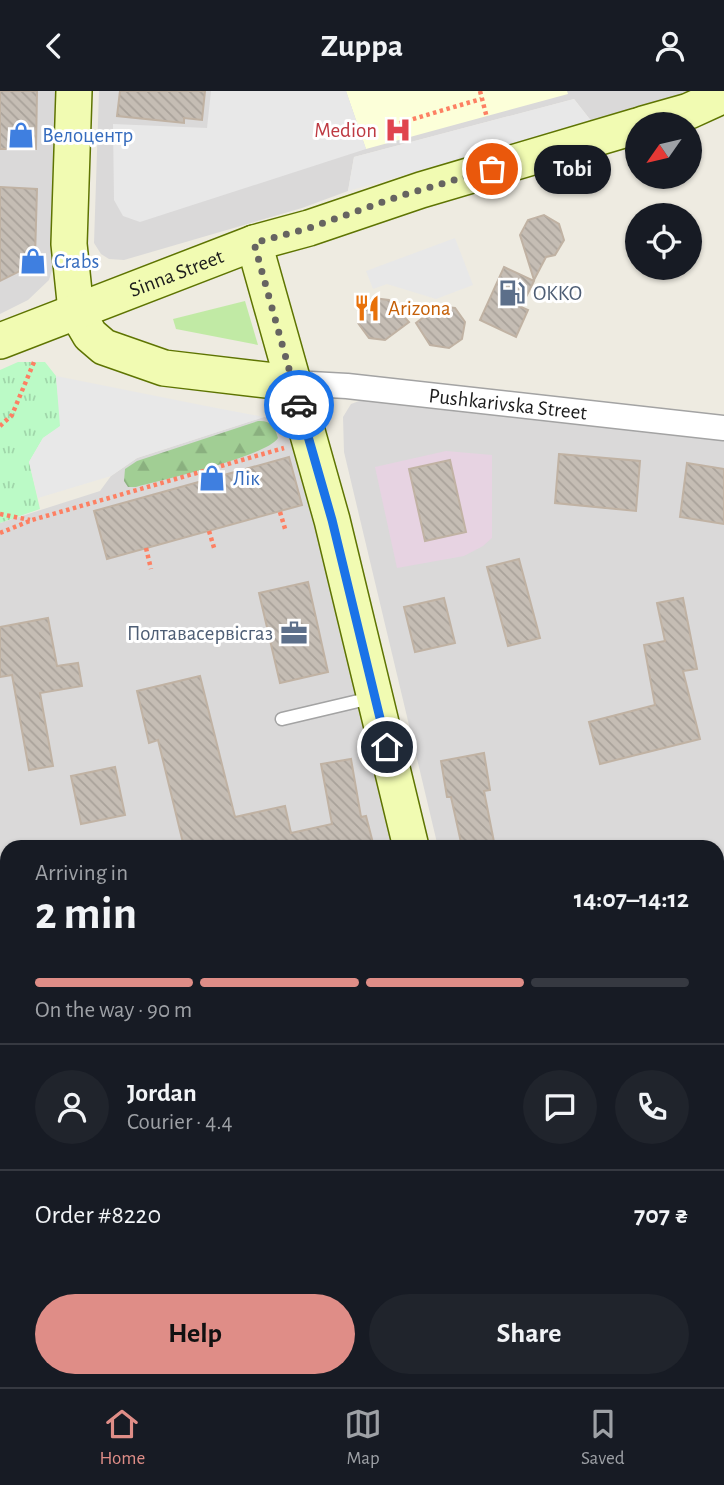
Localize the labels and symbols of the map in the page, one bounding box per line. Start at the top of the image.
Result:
north arrow [625,112,702,189]
hospital icon: Medion [383,115,413,145]
shop icon: Велоцентр [6,120,36,150]
place label: Medion [314,120,377,141]
place label: Велоцентр [42,125,133,146]
pin [462,139,522,199]
callout: Tobi [534,145,611,193]
shop icon: Crabs [18,246,48,276]
street label: Sinna Street [126,246,227,301]
place label: Crabs [54,251,99,272]
fuel station icon: OKKO [497,278,527,308]
place label: OKKO [533,283,582,304]
restaurant icon: Arizona [352,293,382,323]
place label: Arizona [388,298,451,319]
courier [264,370,334,440]
street label: Pushkarivska Street [428,385,588,424]
shop icon: Лік [197,463,227,493]
place label: Лік [233,468,260,489]
office icon: Полтавасервісгаз [279,618,309,648]
place label: Полтавасервісгаз [127,623,273,644]
pin [357,717,417,777]

